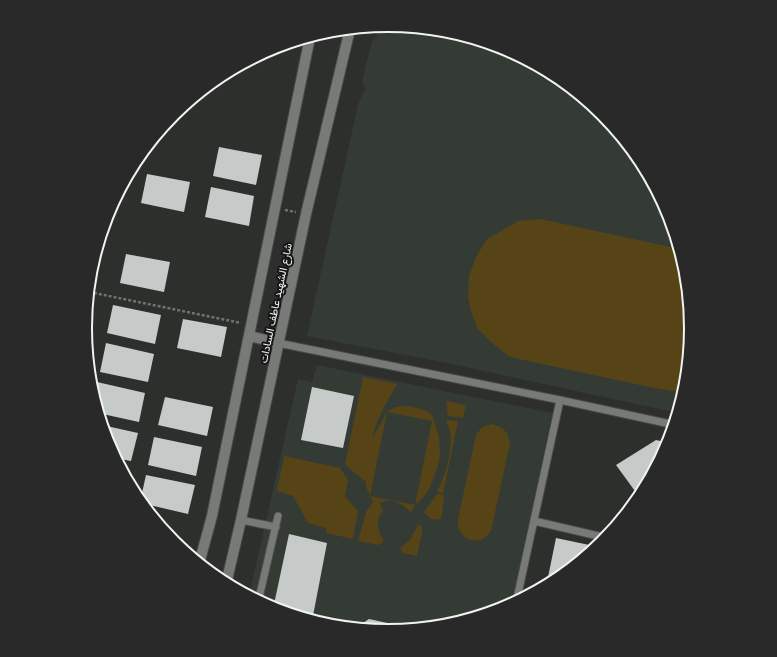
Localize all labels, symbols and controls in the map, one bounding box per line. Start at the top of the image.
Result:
street label: شارع الشهيد عاطف السادات [255,241,296,365]

